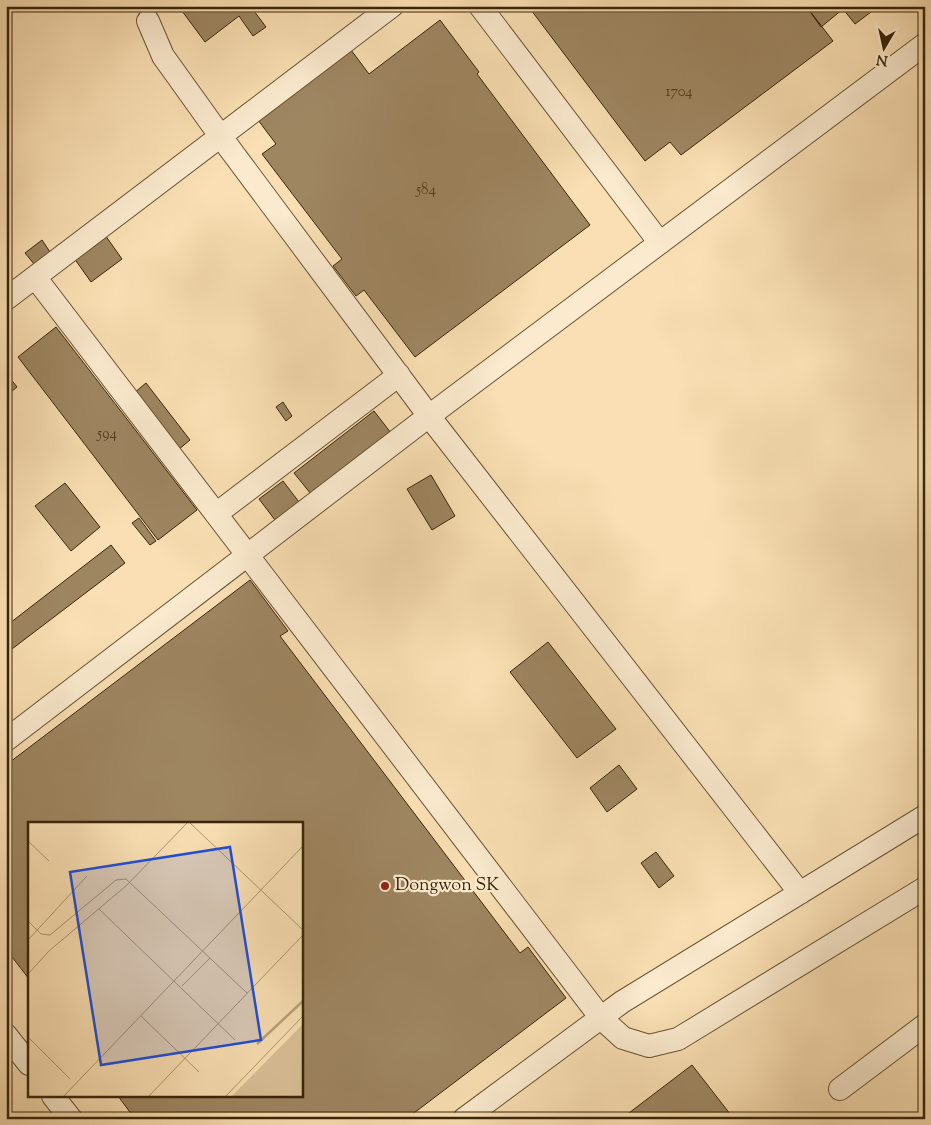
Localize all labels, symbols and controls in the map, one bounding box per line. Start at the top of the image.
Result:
north arrow [858,22,908,72]
text: N [875,48,889,70]
house number: 1704 [665,82,693,103]
house number: 584 [415,180,436,201]
house number: 594 [96,424,117,445]
inset map [28,822,302,1098]
place label: Dongwon SK [395,873,499,899]
marker: Dongwon SK [379,880,391,892]

